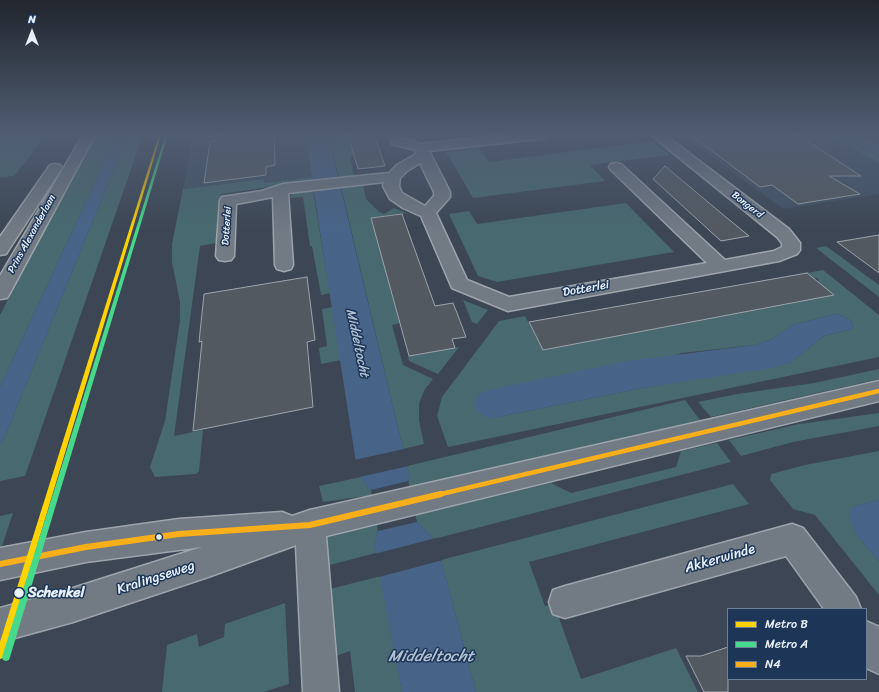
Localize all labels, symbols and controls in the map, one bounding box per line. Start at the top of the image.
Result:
text: N [28,10,36,29]
north arrow [12,12,52,52]
street label: Bongerd [729,189,765,221]
street label: Prins Alexanderlaan [6,193,58,275]
street label: Dotterlei [220,206,234,246]
street label: Dotterlei [562,278,610,300]
water label: Middeltocht [342,307,372,379]
unlabelled marker [154,532,164,542]
street label: Akkerwinde [683,541,757,577]
street label: Kralingseweg [115,558,197,598]
place label: Schenkel [28,585,85,601]
marker: Schenkel [12,586,26,600]
legend [727,608,867,680]
text: Metro B [765,613,808,635]
text: Metro A [765,633,808,655]
water label: Middeltocht [388,647,474,667]
text: N4 [765,653,781,675]

